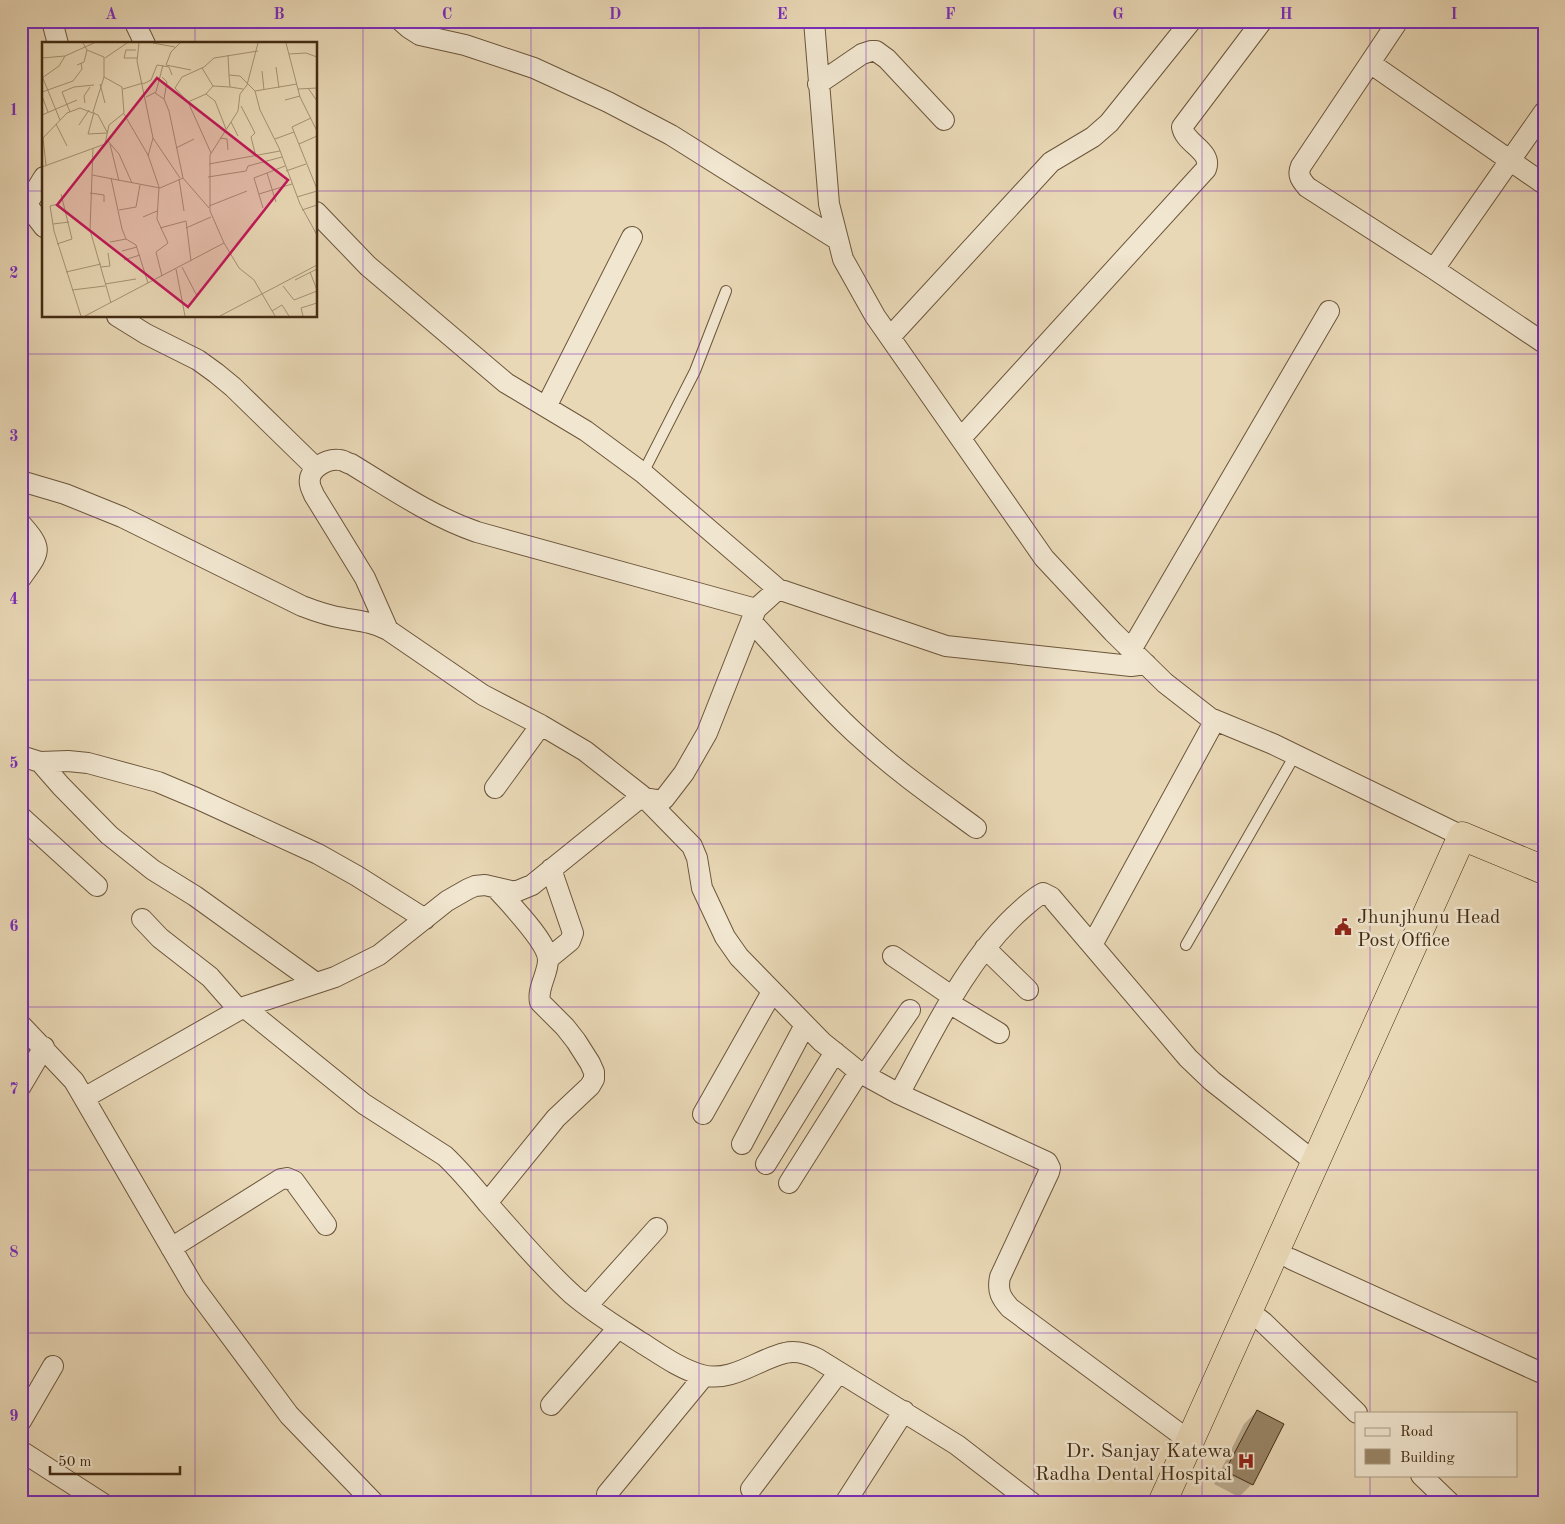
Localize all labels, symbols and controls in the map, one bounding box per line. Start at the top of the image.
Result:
text: A [105,7,117,23]
text: B [273,7,285,23]
text: C [442,7,452,23]
text: D [609,7,621,23]
text: E [776,7,788,23]
text: F [945,7,956,23]
text: G [1112,7,1124,23]
text: H [1279,7,1293,23]
text: I [1450,7,1458,23]
inset map [42,42,318,318]
text: 1 [9,103,19,119]
text: 2 [9,266,19,282]
text: 3 [9,429,19,445]
text: 4 [9,592,19,608]
text: 5 [9,756,19,772]
place label: Jhunjhunu Head Post Office [1357,908,1500,951]
public building icon: Jhunjhunu Head Post Office [1333,917,1353,937]
text: 6 [9,919,19,935]
text: 7 [9,1082,19,1098]
text: 8 [9,1245,19,1261]
text: 9 [9,1409,19,1425]
legend [1355,1412,1518,1476]
text: Road [1400,1425,1434,1440]
place label: Dr. Sanjay Katewa Radha Dental Hospital [1035,1442,1232,1485]
scale bar [50,1444,180,1476]
hospital icon: Dr. Sanjay Katewa Radha Dental Hospital [1236,1451,1256,1471]
text: Building [1400,1451,1455,1466]
text: 50 m [58,1455,92,1470]

